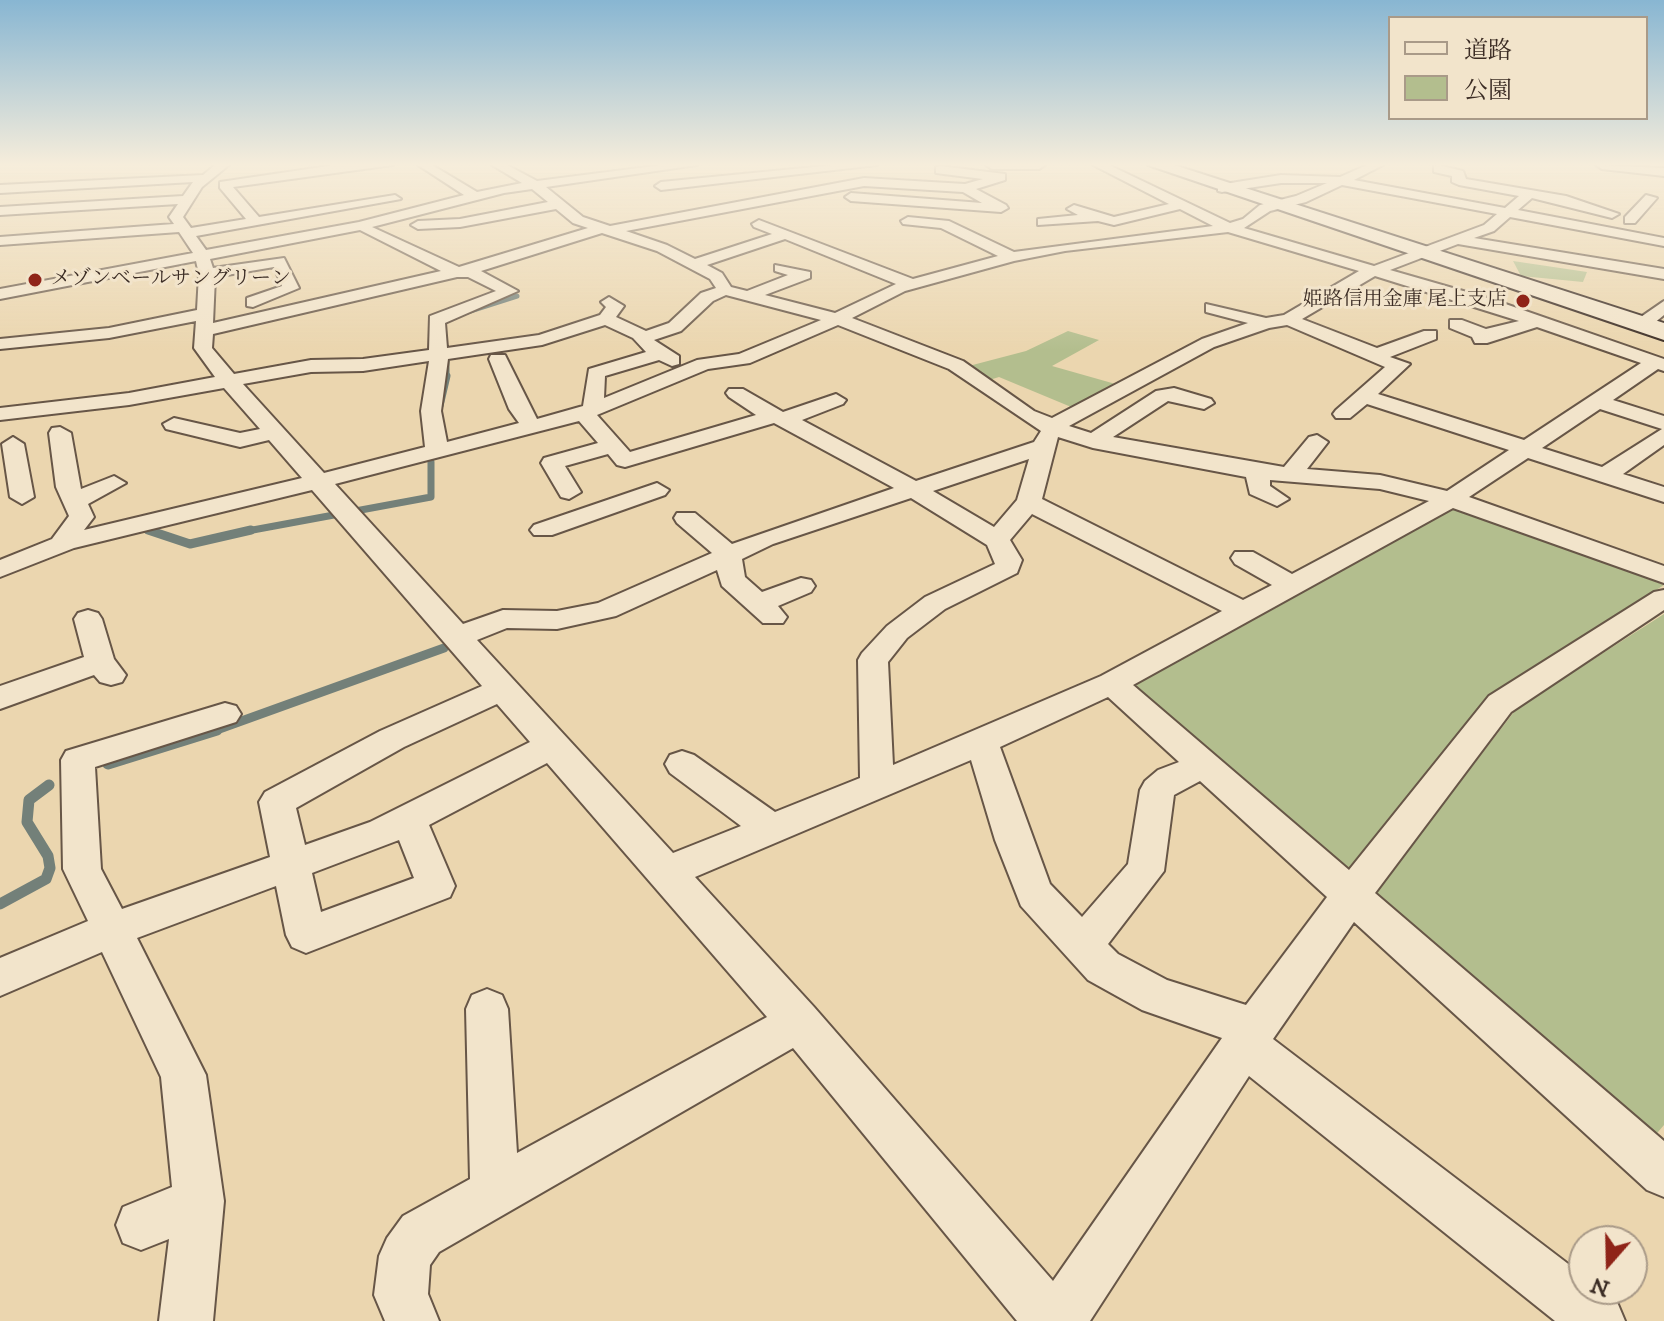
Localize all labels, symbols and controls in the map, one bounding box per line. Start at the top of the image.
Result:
legend [1388,16,1648,120]
text: 道路 [1464,36,1512,66]
text: 公園 [1464,76,1512,106]
place label: メゾンベールサングリーン [51,268,291,292]
marker: メゾンベールサングリーン [26,271,44,289]
place label: 姫路信用金庫 尾上支店 [1303,289,1507,313]
marker: 姫路信用金庫 尾上支店 [1514,292,1532,310]
north arrow [1568,1225,1648,1305]
text: N [1587,1270,1613,1302]

